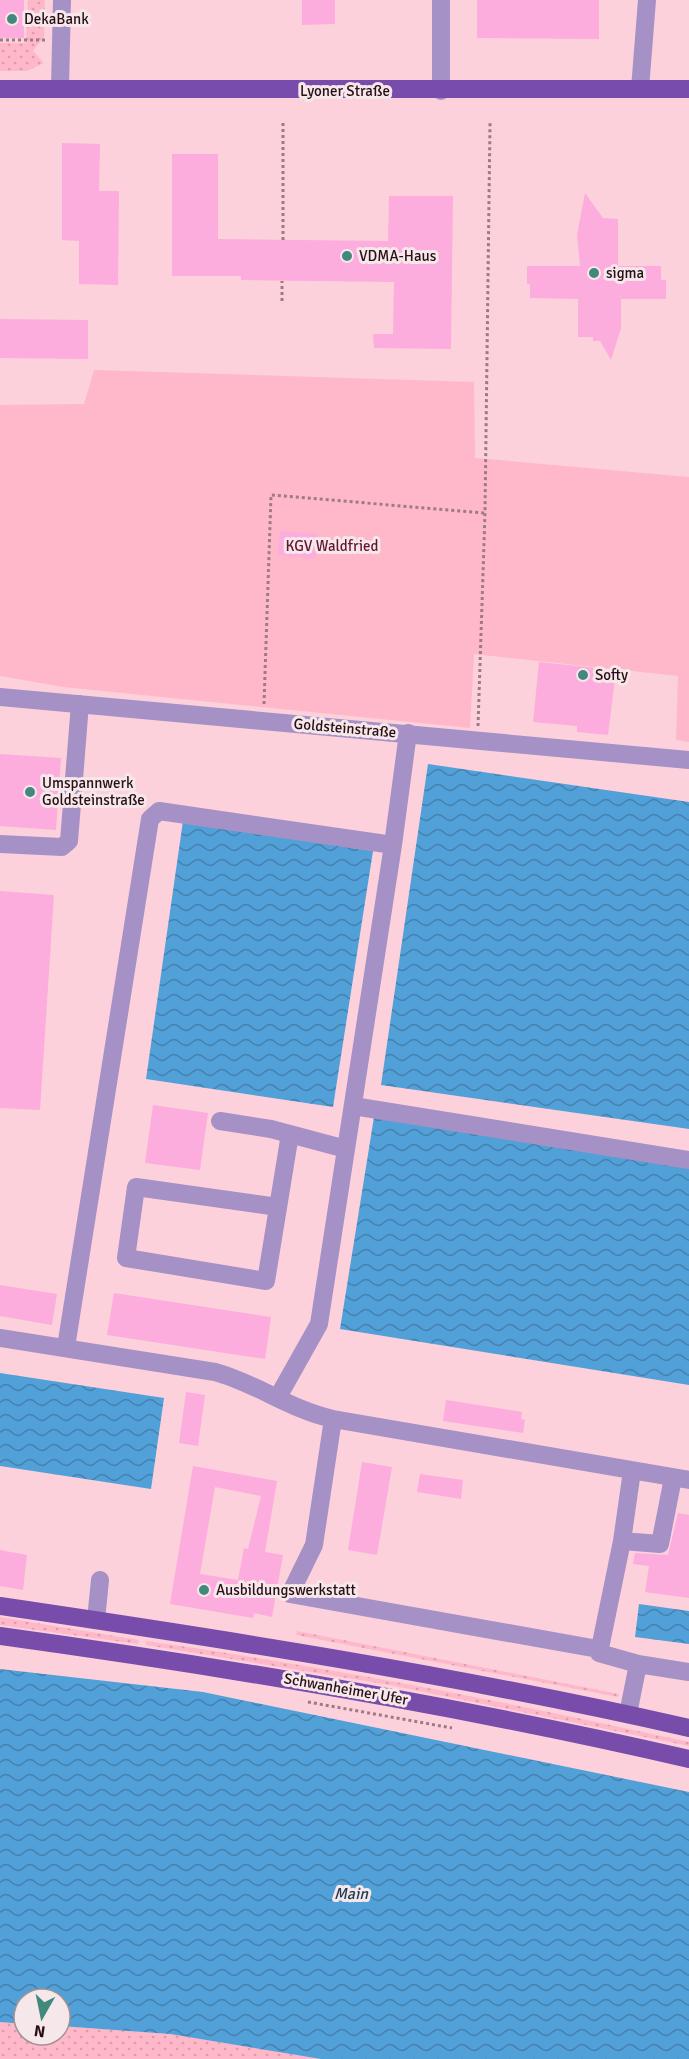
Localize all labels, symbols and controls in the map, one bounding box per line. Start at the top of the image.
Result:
place label: DekaBank [24,10,89,28]
marker: DekaBank [5,12,19,26]
street label: Lyoner Straße [300,82,390,100]
place label: VDMA-Haus [359,247,437,265]
marker: VDMA-Haus [340,249,354,263]
place label: sigma [606,264,644,282]
marker: sigma [587,266,601,280]
park label: KGV Waldfried [286,537,378,555]
place label: Softy [595,666,628,684]
marker: Softy [576,668,590,682]
street label: Goldsteinstraße [293,715,397,741]
place label: Umspannwerk Goldsteinstraße [42,774,145,809]
marker: Umspannwerk Goldsteinstraße [23,785,37,799]
place label: Ausbildungswerkstatt [216,1581,356,1599]
marker: Ausbildungswerkstatt [197,1583,211,1597]
street label: Schwanheimer Ufer [283,1669,410,1709]
water label: Main [334,1884,369,1904]
north arrow [12,1987,72,2047]
text: N [33,2020,47,2042]

